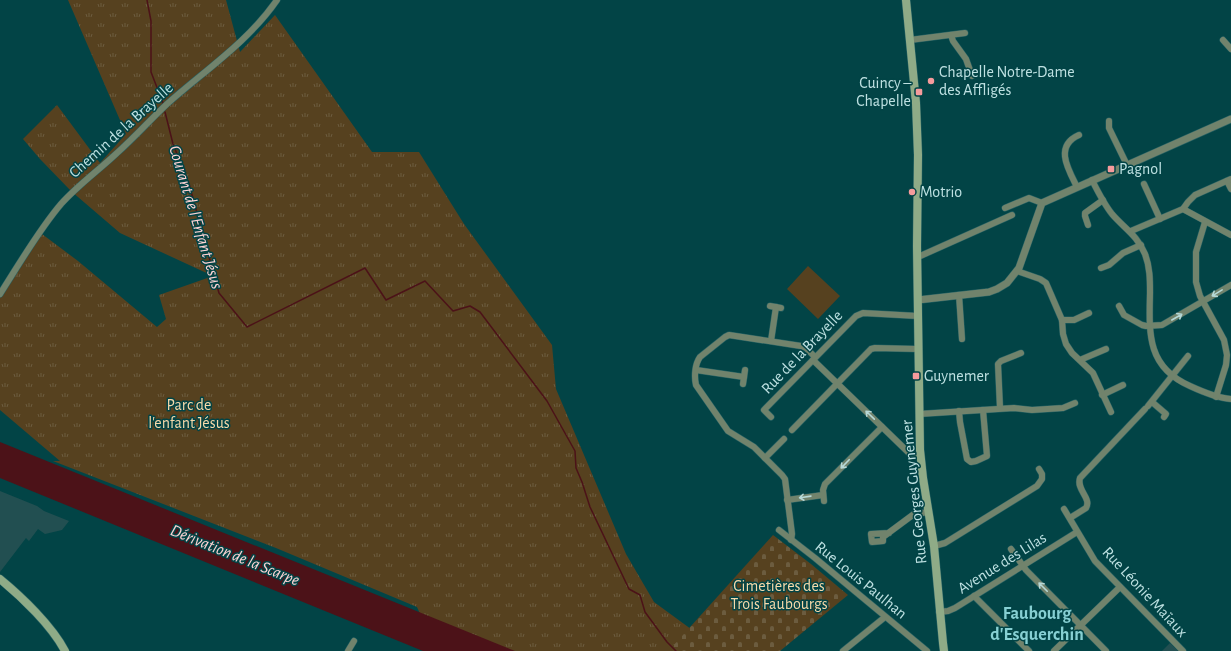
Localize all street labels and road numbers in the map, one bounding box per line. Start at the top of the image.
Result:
street label: Chemin de la Brayelle [66,79,177,181]
street label: Rue de la Brayelle [758,307,846,397]
street label: Rue Georges Guynemer [898,418,931,565]
street label: Avenue des Lilas [955,529,1049,597]
street label: Rue Louis Paulhan [812,538,910,622]
street label: Rue Léonie Maïaux [1099,544,1191,640]

